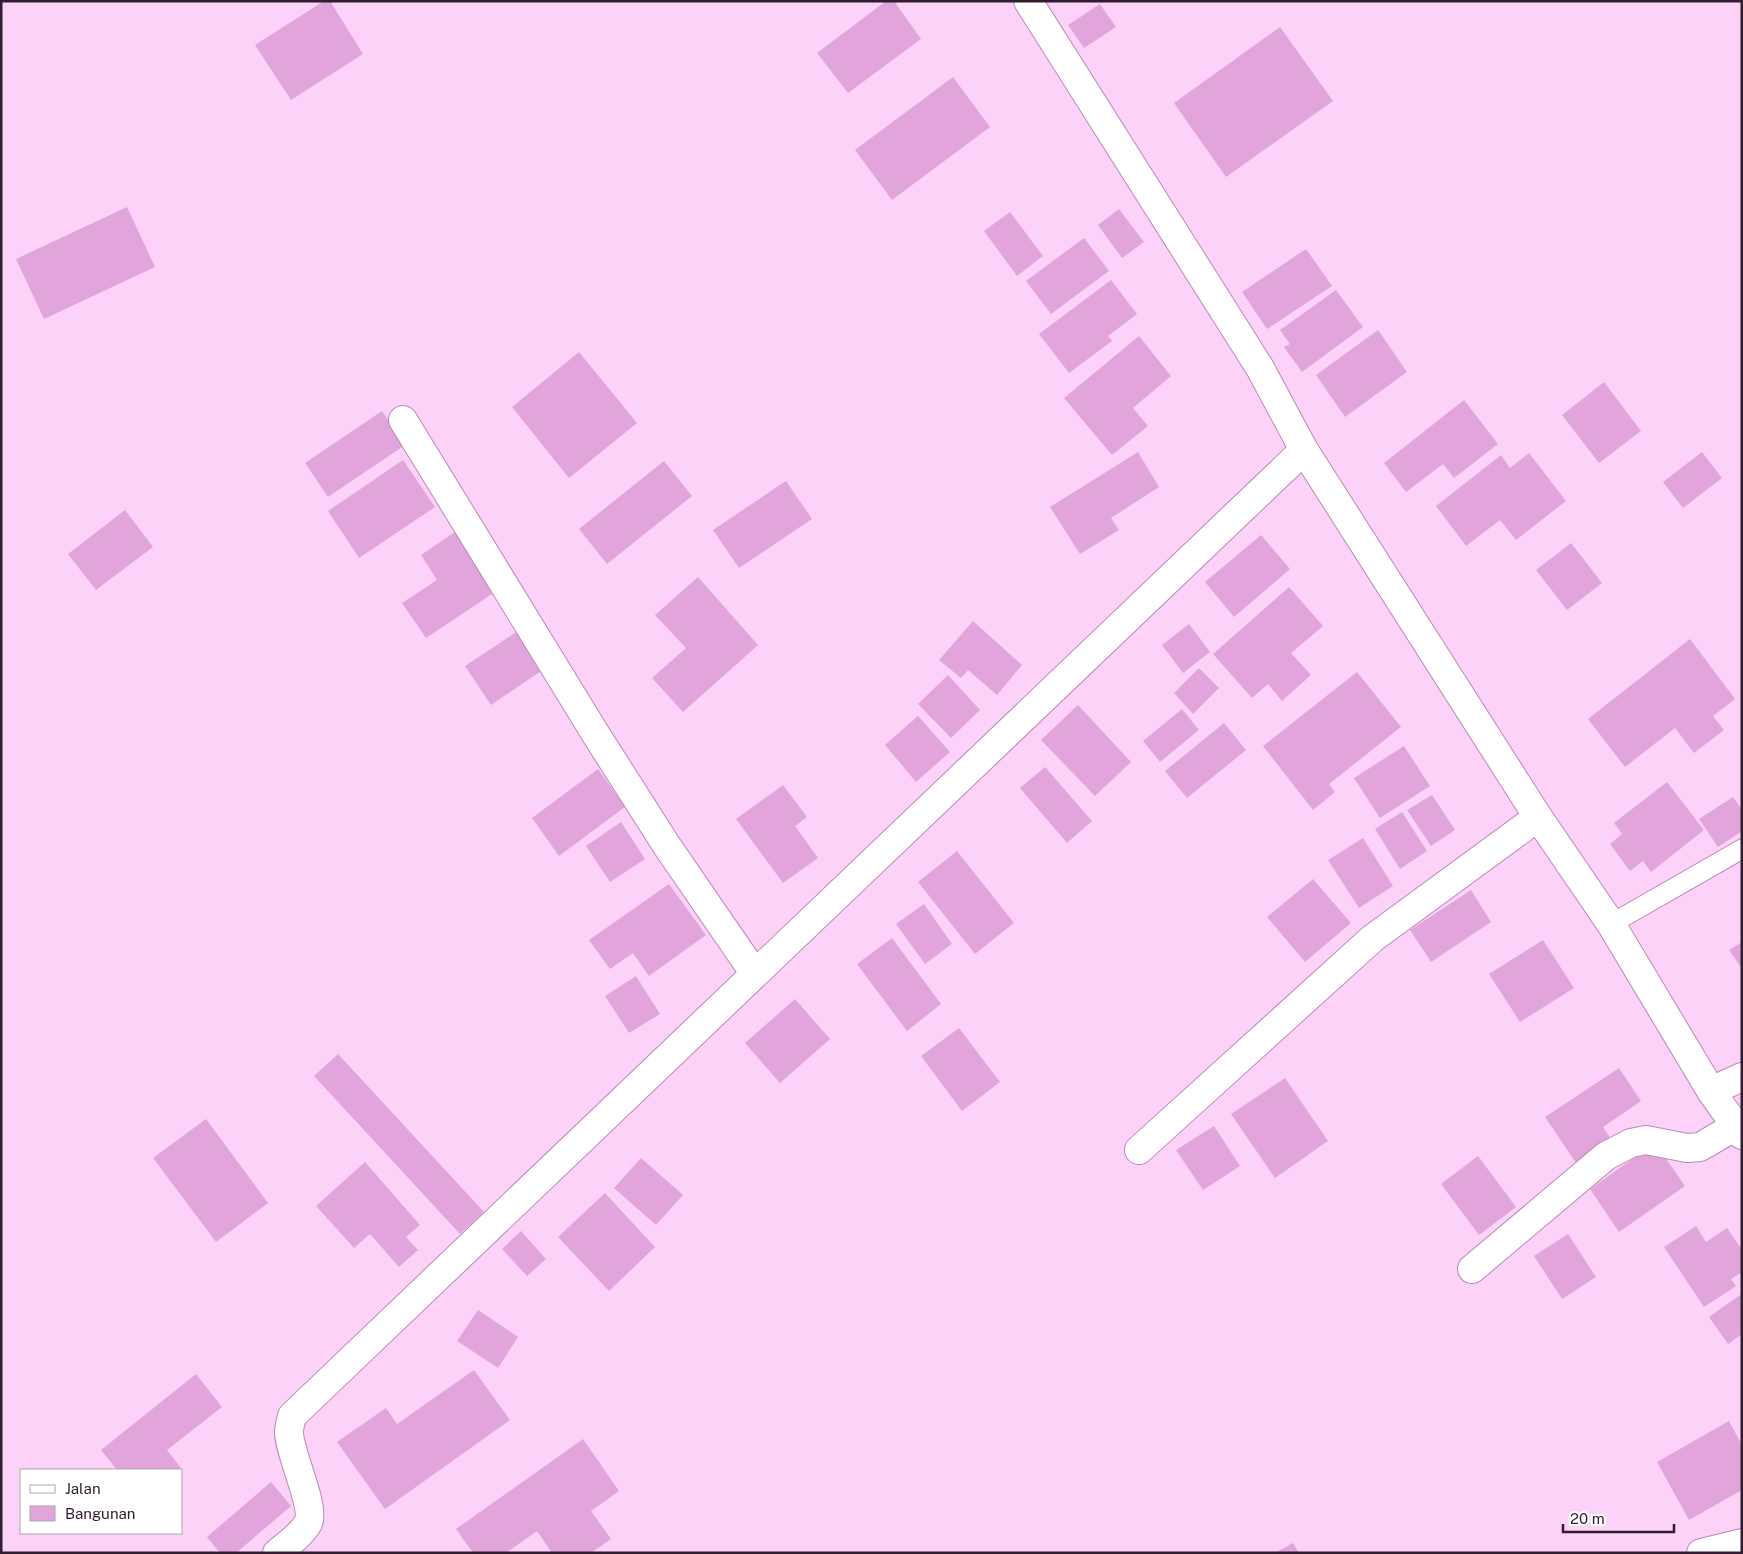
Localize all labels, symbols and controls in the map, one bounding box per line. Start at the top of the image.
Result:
legend [20,1469,182,1534]
text: Jalan [65,1480,101,1497]
scale bar [1563,1502,1674,1534]
text: Bangunan [65,1505,136,1522]
text: 20 m [1570,1510,1605,1527]

